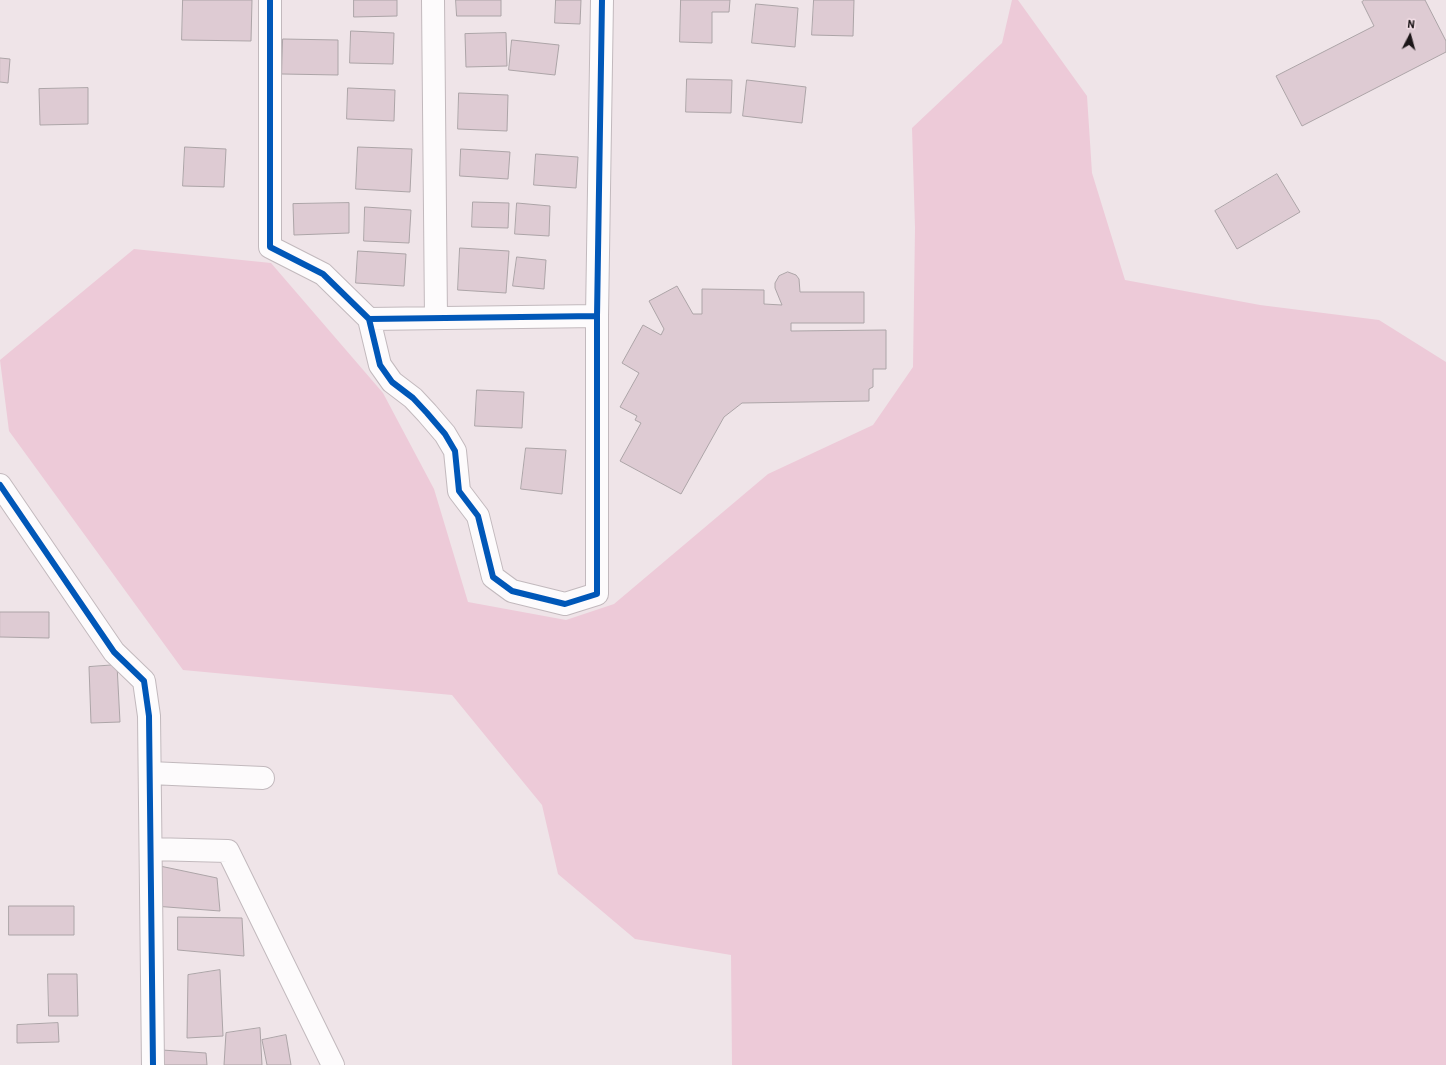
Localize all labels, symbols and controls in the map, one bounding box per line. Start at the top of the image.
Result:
north arrow [1390,16,1430,56]
text: N [1407,17,1416,30]

